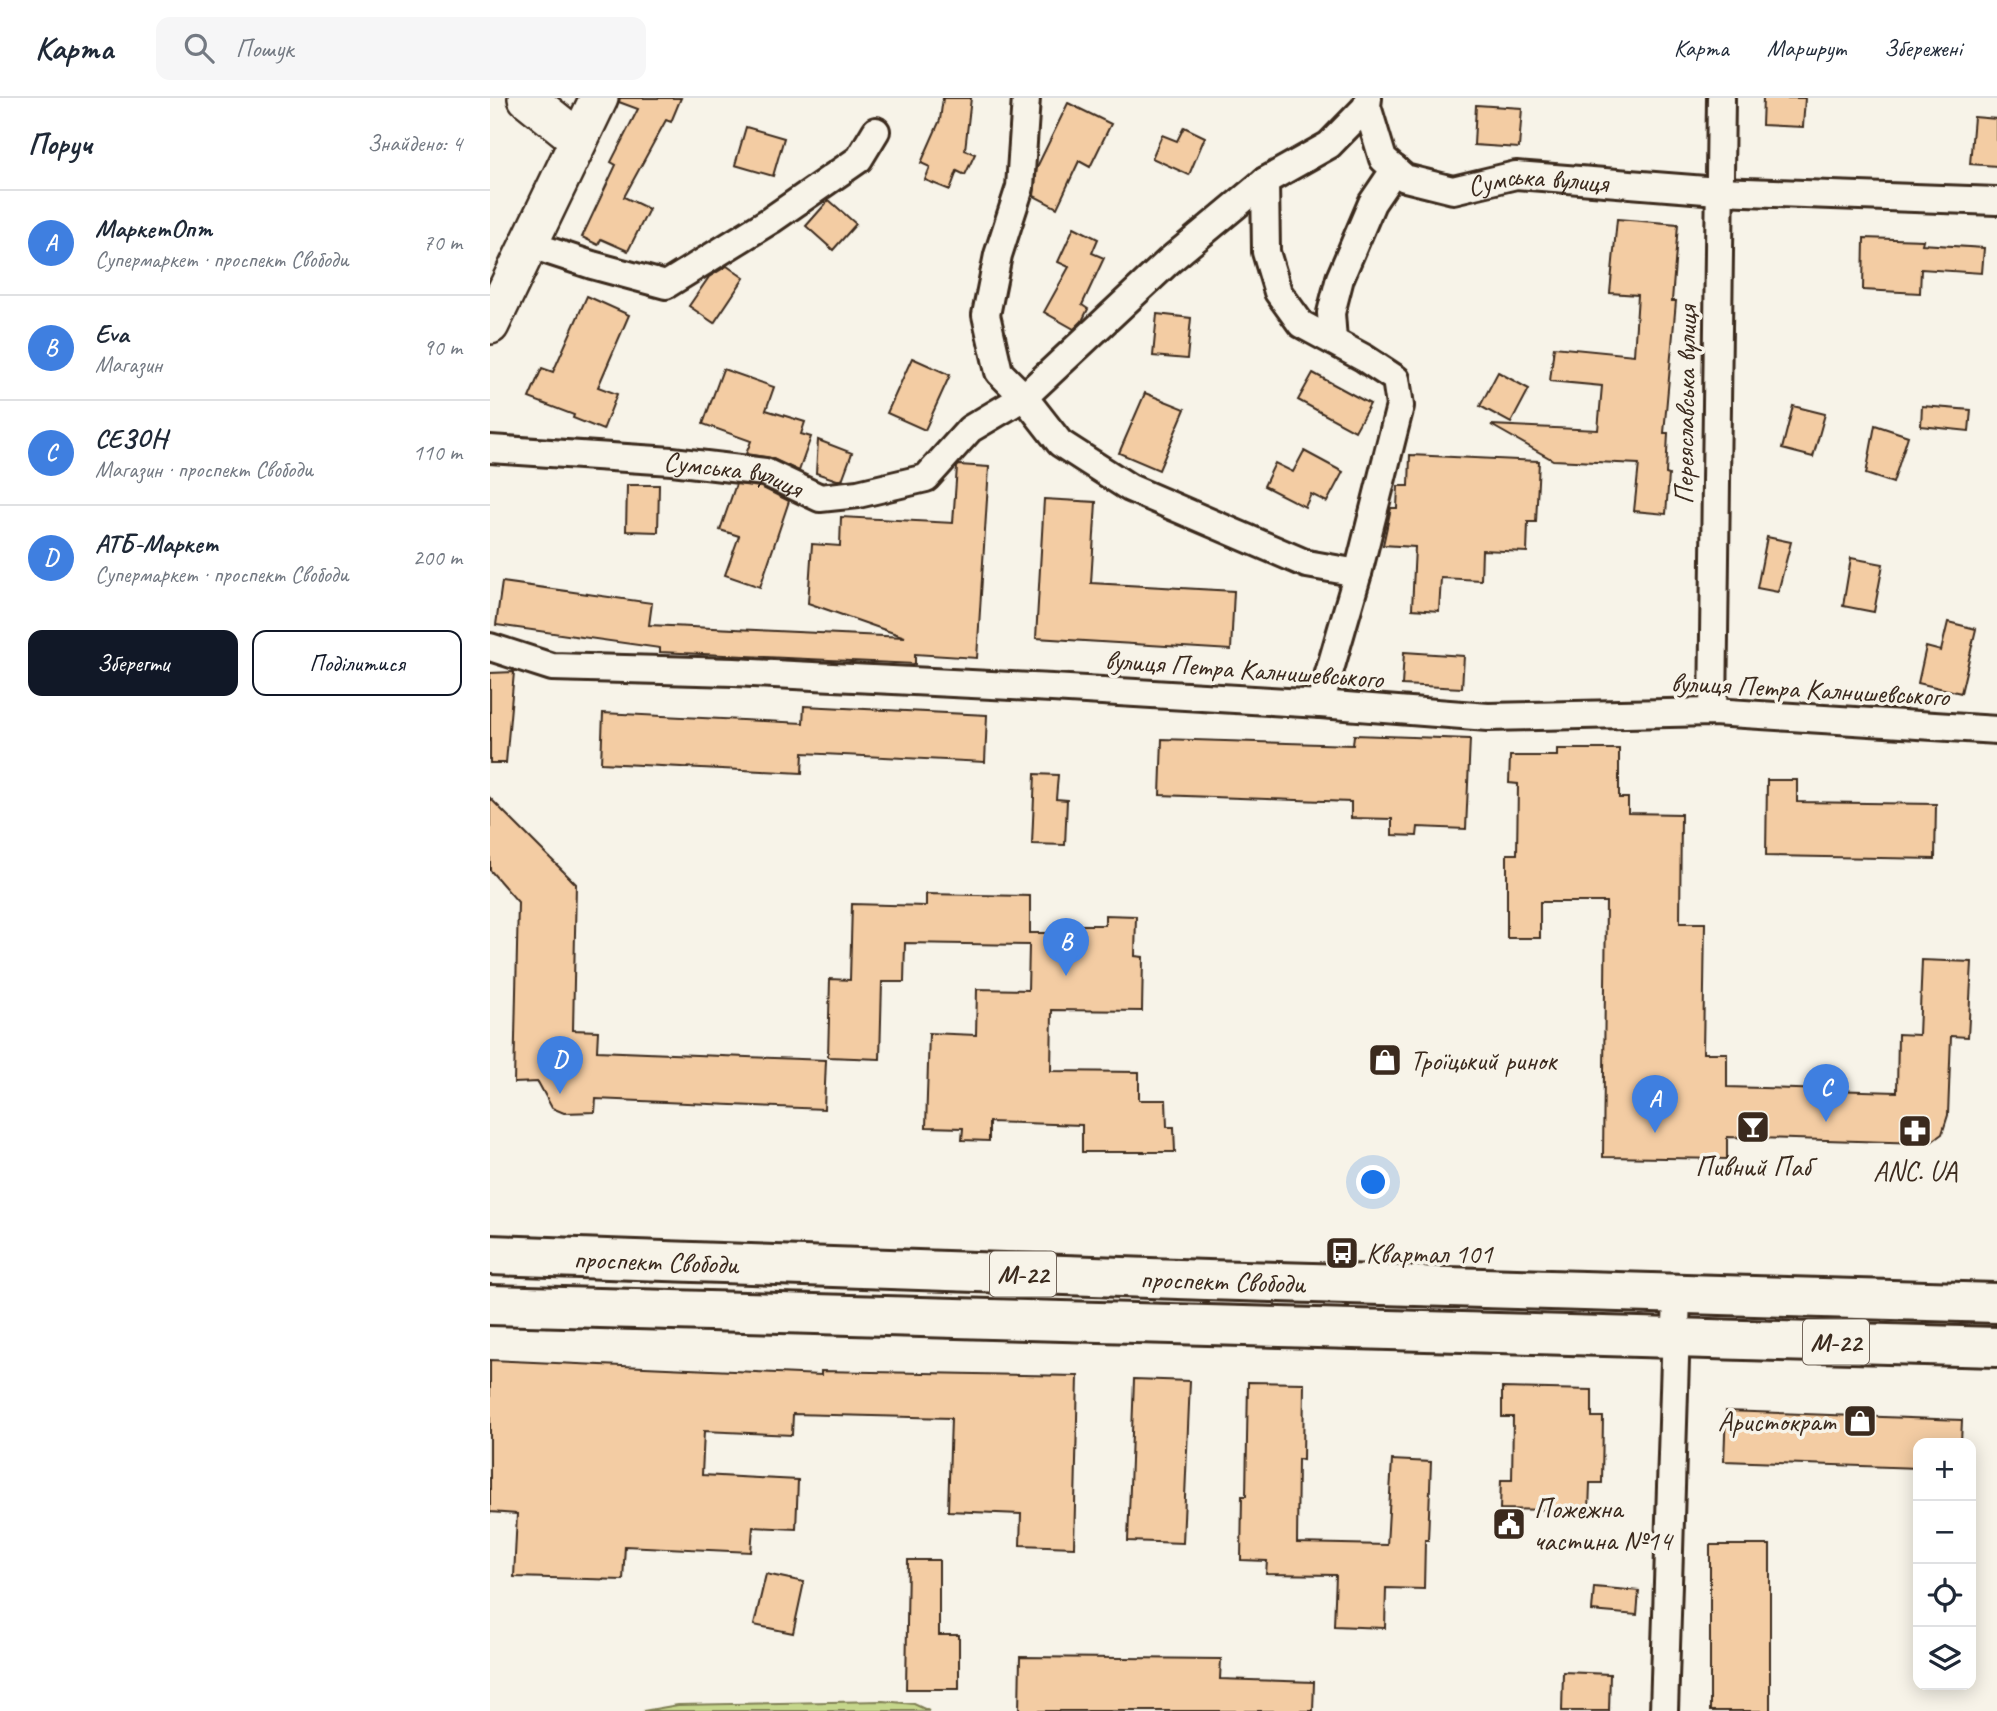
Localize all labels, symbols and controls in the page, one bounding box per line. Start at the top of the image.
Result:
search box [156,17,646,80]
text: Карта [35,27,114,69]
icon: search [180,29,218,67]
text: Пошук [236,32,294,65]
text: Карта [1674,33,1729,63]
text: Маршрут [1767,33,1846,63]
text: Збережені [1884,33,1962,63]
text: Поруч [28,125,92,163]
text: Знайдено: 4 [367,129,462,158]
street label: Сумська вулиця [1464,157,1612,204]
text: МаркетОпт [95,212,212,245]
text: A [45,228,57,257]
text: 70 m [423,228,462,257]
text: Супермаркет · проспект Свободи [95,245,349,274]
street label: Переяславська вулиця [1666,303,1704,505]
text: Eva [95,317,129,350]
text: B [45,333,57,362]
text: 90 m [423,333,462,362]
text: Магазин [95,350,162,379]
text: СЕЗОН [95,422,168,455]
text: C [46,438,56,467]
text: 110 m [413,438,462,467]
street label: Сумська вулиця [663,443,811,506]
text: Магазин · проспект Свободи [95,455,313,484]
text: АТБ-Маркет [95,527,219,560]
text: D [44,543,58,572]
text: 200 m [413,543,462,572]
text: Супермаркет · проспект Свободи [95,560,349,589]
button: Зберегти [28,630,238,696]
button: Поділитися [252,630,462,696]
street label: вулиця Петра Калнишевського [1104,642,1386,696]
street label: вулиця Петра Калнишевського [1670,664,1952,714]
pin: B [1043,918,1089,976]
pin: D [537,1036,583,1094]
shop icon: Троїцький ринок [1366,1041,1404,1079]
place label: Троїцький ринок [1410,1043,1558,1078]
pin: C [1803,1064,1849,1122]
pin: A [1632,1075,1678,1133]
bar icon: Пивний Паб [1734,1108,1772,1146]
pharmacy icon: ANC. UA [1896,1112,1934,1150]
place label: Пивний Паб [1695,1149,1818,1184]
place label: ANC. UA [1873,1153,1958,1188]
your location [1356,1165,1390,1199]
bus stop icon: Квартал 101 [1323,1234,1361,1272]
place label: Квартал 101 [1366,1236,1494,1271]
street label: проспект Свободи [573,1240,740,1281]
road number: М-22 [990,1252,1056,1296]
street label: проспект Свободи [1140,1260,1307,1300]
road number: М-22 [1803,1320,1869,1364]
shop icon: Аристократ [1841,1402,1879,1440]
place label: Аристократ [1718,1404,1837,1439]
map controls [1913,1438,1976,1690]
button: + [1913,1438,1976,1501]
place label: Пожежна частина №14 [1534,1491,1674,1558]
button: − [1913,1501,1976,1564]
public building icon: Пожежна частина №14 [1490,1505,1528,1543]
button: locate [1913,1564,1976,1627]
button: layers [1913,1627,1976,1690]

